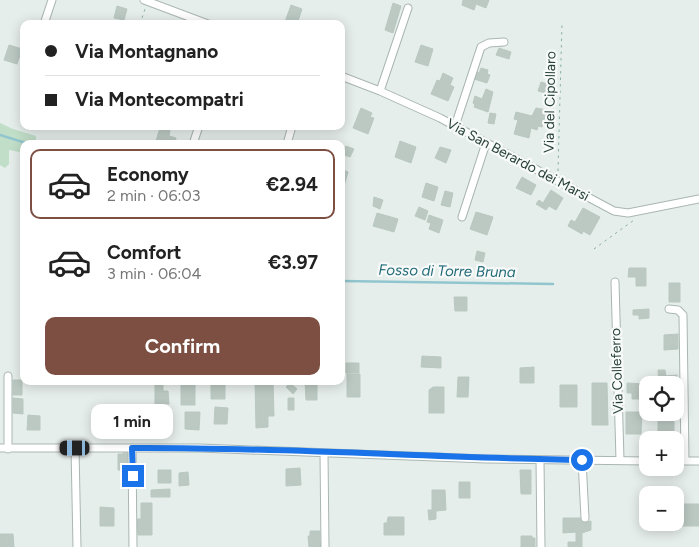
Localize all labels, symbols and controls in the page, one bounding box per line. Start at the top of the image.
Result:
text: Via Montagnano [75,40,218,63]
street label: Via del Cipollaro [541,51,559,153]
text: Via Montecompatri [75,88,244,111]
street label: Via San Berardo dei Marsi [444,115,592,205]
icon: car [47,162,92,207]
text: Economy [107,163,189,186]
text: €2.94 [266,173,318,196]
text: 2 min · 06:03 [107,186,200,205]
icon: car [47,240,92,285]
text: Comfort [107,241,182,264]
text: €3.97 [268,251,318,274]
water label: Fosso di Torre Bruna [378,261,516,281]
text: 3 min · 06:04 [107,264,201,283]
button: Confirm [45,317,320,375]
street label: Via Colleferro [607,328,627,414]
map controls [639,376,684,531]
button: locate [639,376,684,421]
callout: 1 min [92,404,174,438]
text: 1 min [113,412,151,431]
button: + [639,431,684,476]
car [60,441,90,456]
route start [571,449,593,471]
route end [122,465,144,487]
button: − [639,486,684,531]

